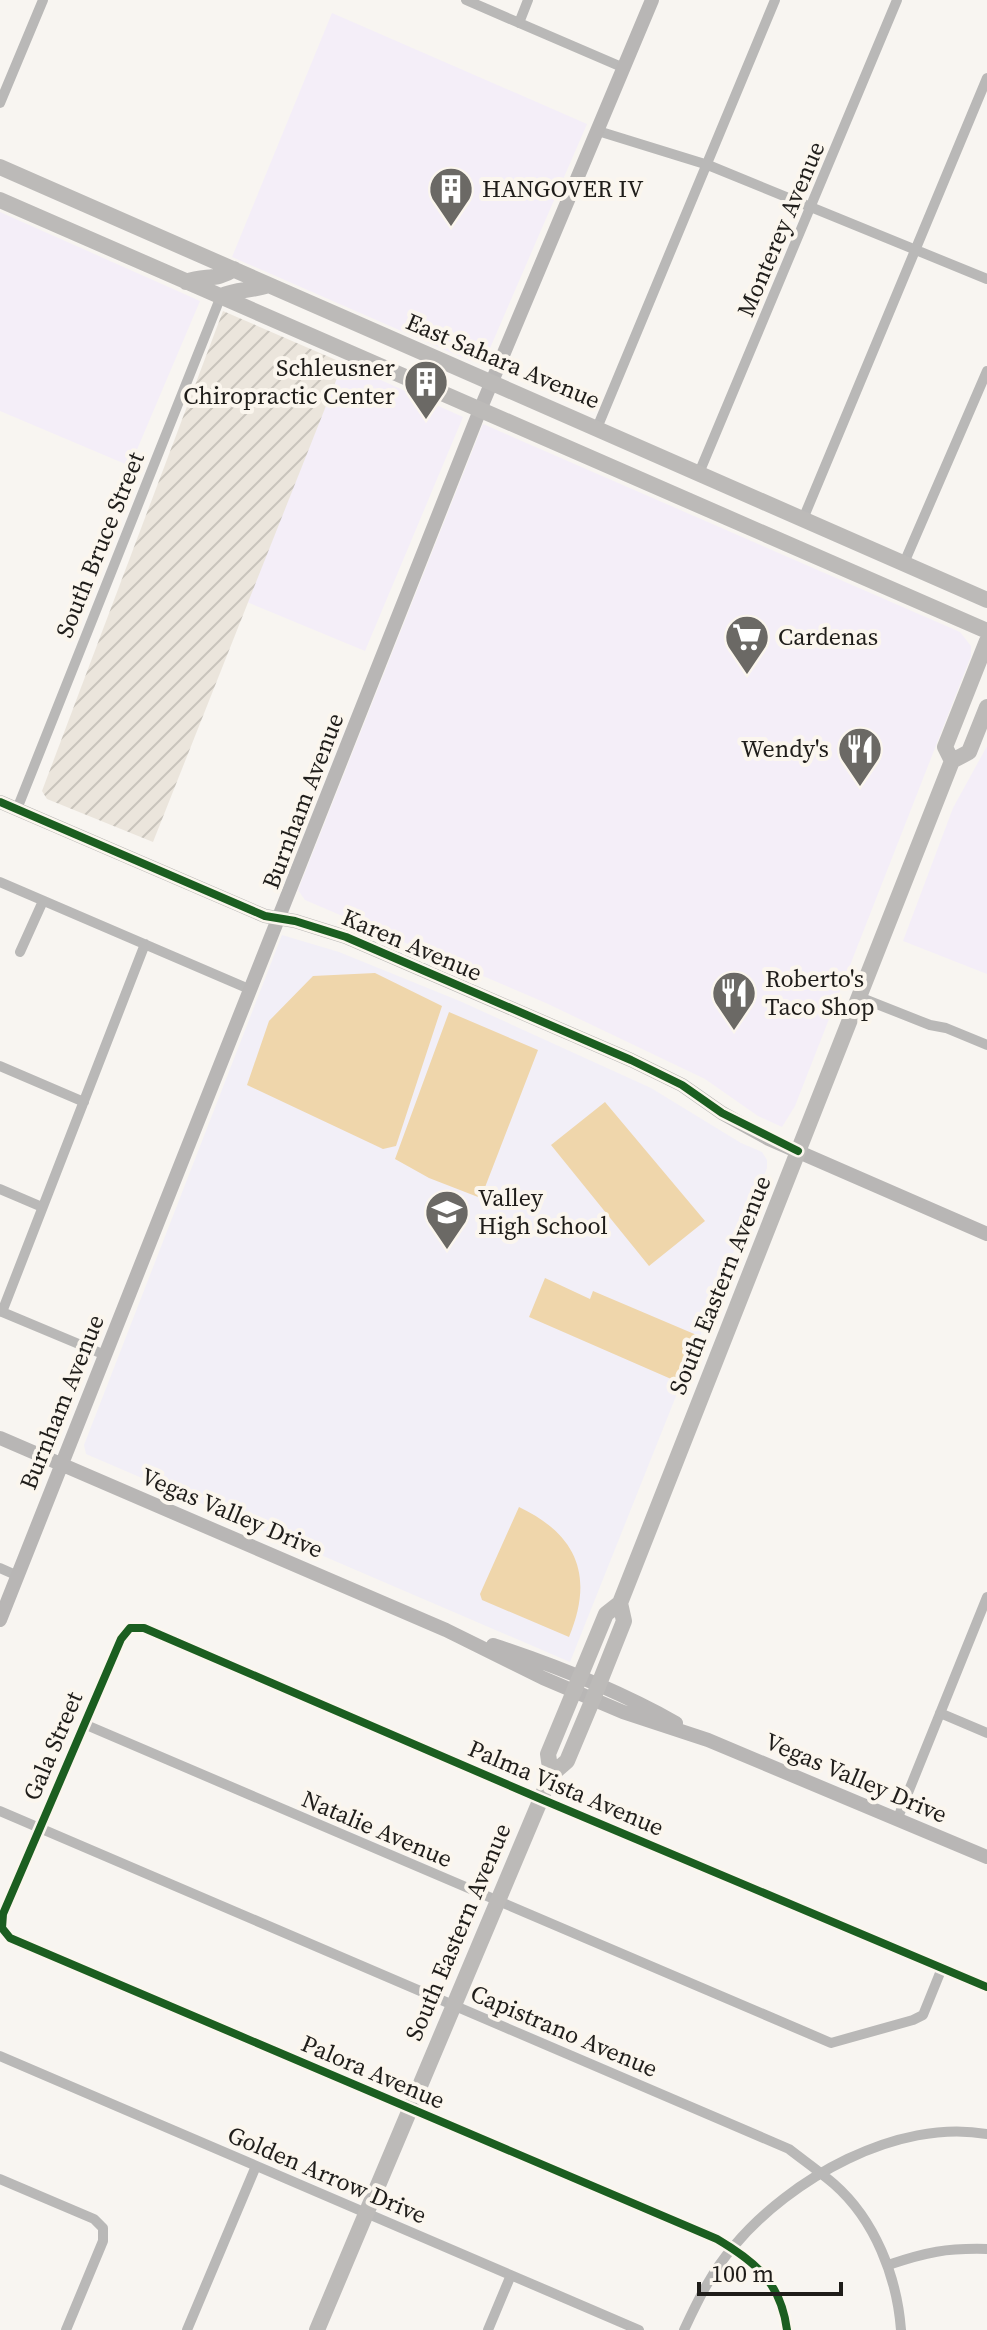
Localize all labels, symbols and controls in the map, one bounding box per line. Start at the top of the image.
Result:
street label: Monterey Avenue [729,136,832,322]
building icon: HANGOVER IV [427,165,475,228]
place label: HANGOVER IV [482,172,643,205]
street label: East Sahara Avenue [401,305,605,416]
place label: Schleusner Chiropractic Center [183,351,395,412]
building icon: Schleusner Chiropractic Center [402,358,450,421]
street label: South Bruce Street [47,447,152,643]
supermarket icon: Cardenas [723,613,771,676]
place label: Cardenas [778,620,878,653]
street label: Burnham Avenue [254,708,351,893]
restaurant icon: Wendy's [836,725,884,788]
place label: Wendy's [741,732,829,765]
street label: Karen Avenue [337,900,487,989]
place label: Roberto's Taco Shop [765,962,875,1023]
restaurant icon: Roberto's Taco Shop [710,969,758,1032]
street label: South Eastern Avenue [661,1170,779,1399]
place label: Valley High School [478,1181,608,1242]
school or university icon: Valley High School [423,1188,471,1251]
street label: Burnham Avenue [11,1309,112,1494]
street label: Vegas Valley Drive [136,1459,328,1566]
street label: Gala Street [15,1686,90,1805]
street label: Vegas Valley Drive [760,1724,952,1831]
street label: Palma Vista Avenue [463,1731,669,1844]
street label: Natalie Avenue [297,1782,458,1875]
street label: South Eastern Avenue [397,1818,518,2046]
street label: Capistrano Avenue [466,1976,663,2085]
street label: Palora Avenue [296,2026,450,2117]
street label: Golden Arrow Drive [223,2118,432,2231]
scale bar [699,2246,841,2296]
text: 100 m [711,2257,774,2290]

